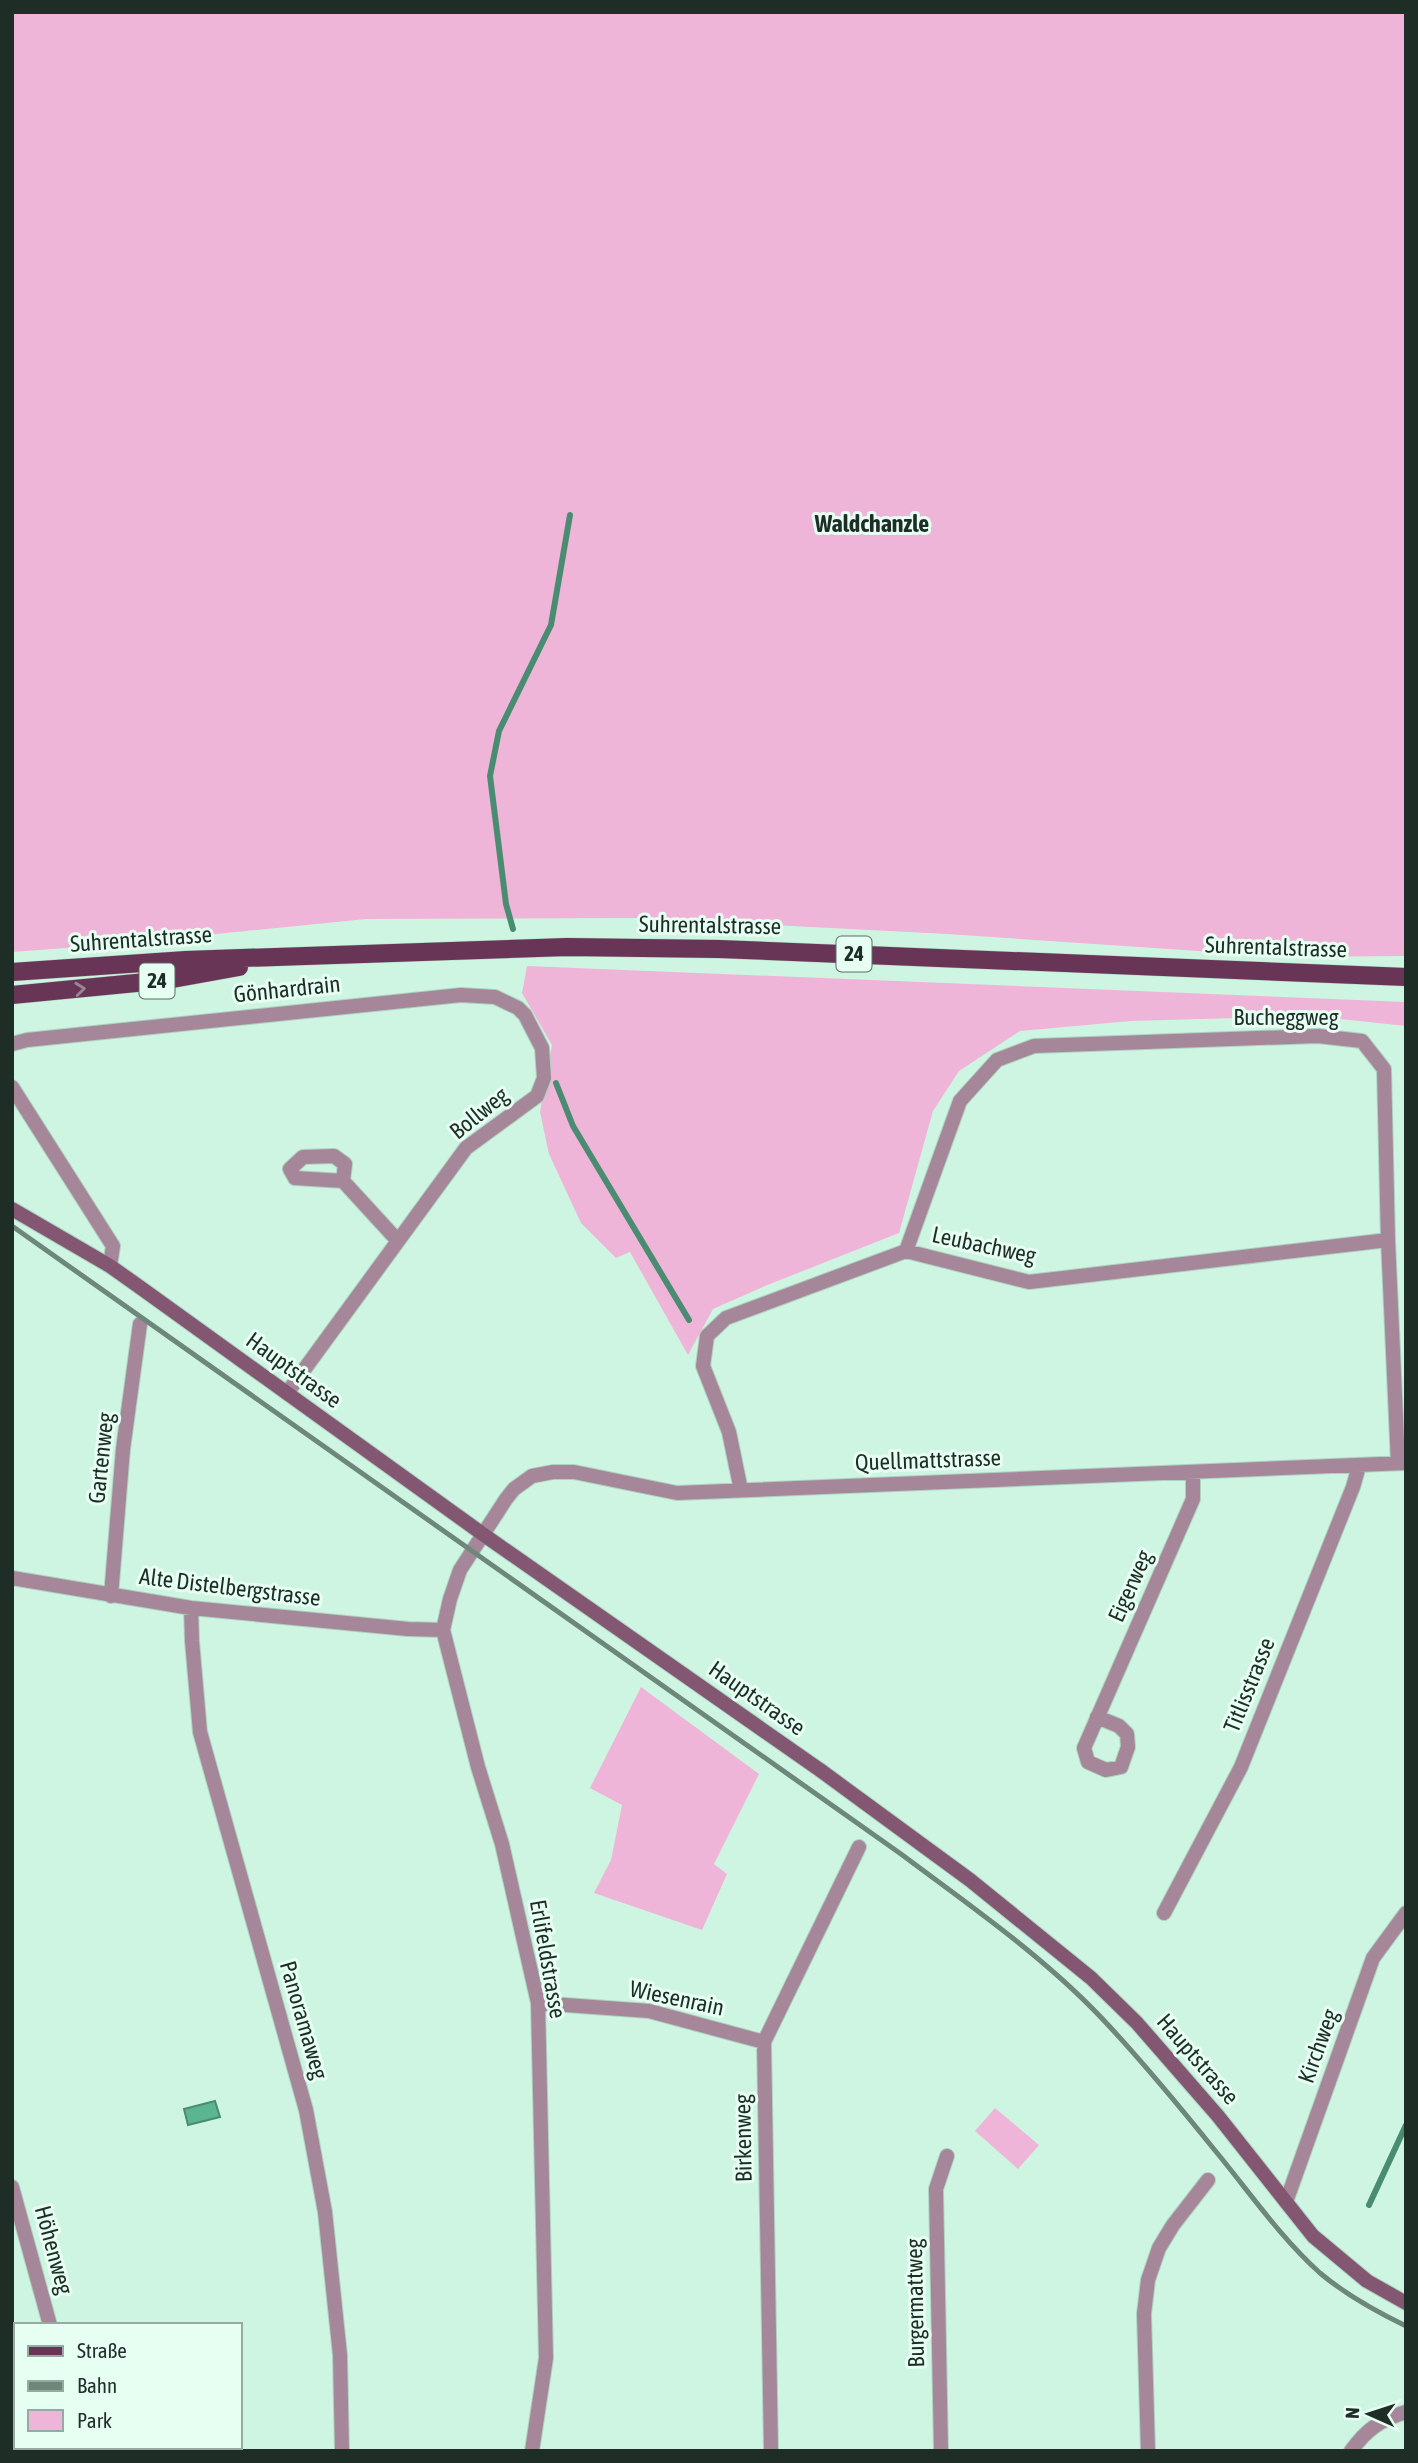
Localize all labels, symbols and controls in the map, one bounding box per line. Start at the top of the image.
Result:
district label: Waldchanzle [814,510,929,537]
street label: Suhrentalstrasse [639,911,781,939]
street label: Suhrentalstrasse [69,921,213,957]
street label: Suhrentalstrasse [1205,932,1347,962]
road number: 24 [836,936,872,972]
road number: 24 [140,964,174,998]
street label: Gönhardrain [232,970,342,1008]
one-way arrow [75,982,86,997]
street label: Bucheggweg [1233,1004,1339,1030]
street label: Bollweg [445,1082,513,1144]
street label: Leubachweg [930,1221,1038,1269]
street label: Hauptstrasse [241,1327,347,1413]
street label: Gartenweg [83,1411,119,1505]
street label: Quellmattstrasse [855,1444,1001,1476]
street label: Eigerweg [1103,1546,1157,1626]
street label: Alte Distelbergstrasse [138,1563,322,1611]
street label: Titlisstrasse [1218,1634,1280,1736]
street label: Hauptstrasse [704,1655,810,1741]
street label: Erlifeldstrasse [525,1898,571,2020]
street label: Panoramaweg [275,1958,333,2082]
street label: Wiesenrain [628,1975,726,2021]
street label: Kirchweg [1293,2005,1343,2087]
street label: Hauptstrasse [1152,2009,1244,2109]
street label: Birkenweg [729,2094,757,2182]
street label: Höhenweg [30,2203,78,2297]
street label: Burgermattweg [901,2238,929,2368]
legend [14,2323,242,2449]
text: Straße [77,2338,127,2362]
text: Bahn [77,2373,117,2397]
north arrow [1334,2379,1404,2449]
text: N [1341,2407,1363,2419]
text: Park [77,2408,112,2432]

